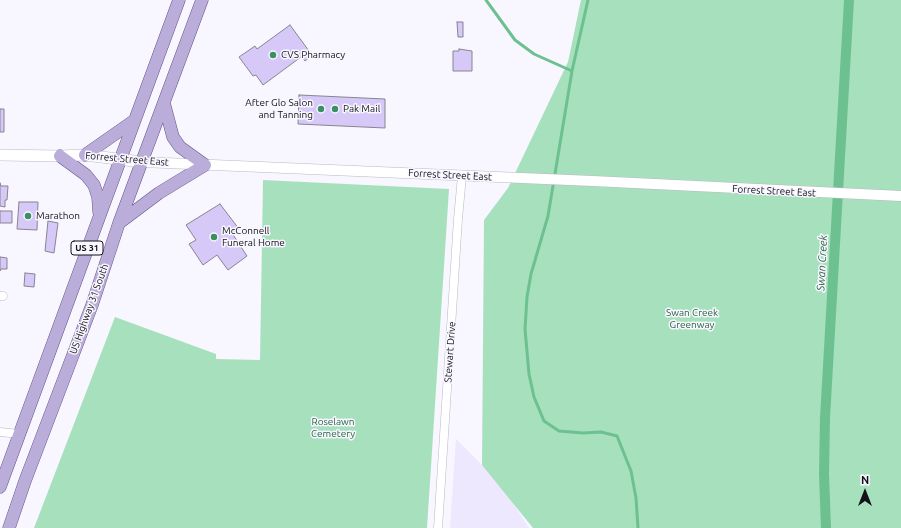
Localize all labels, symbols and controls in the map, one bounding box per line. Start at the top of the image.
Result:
place label: CVS Pharmacy [281,49,345,61]
marker: CVS Pharmacy [268,50,278,60]
place label: After Glo Salon and Tanning [245,97,313,120]
place label: Pak Mail [343,103,380,115]
marker: After Glo Salon and Tanning [316,104,326,114]
marker: Pak Mail [330,104,340,114]
street label: Forrest Street East [85,149,169,169]
street label: Forrest Street East [408,167,492,183]
street label: Forrest Street East [732,183,816,199]
place label: Marathon [36,210,80,222]
marker: Marathon [23,211,33,221]
place label: McConnell Funeral Home [222,225,285,248]
marker: McConnell Funeral Home [209,232,219,242]
water label: Swan Creek [814,235,830,291]
road number: US 31 [71,241,103,255]
street label: US Highway 31 South [67,262,111,356]
park label: Swan Creek Greenway [666,307,718,330]
street label: Stewart Drive [442,321,458,383]
park label: Roselawn Cemetery [311,416,355,440]
north arrow [845,472,885,512]
text: N [861,474,869,486]

